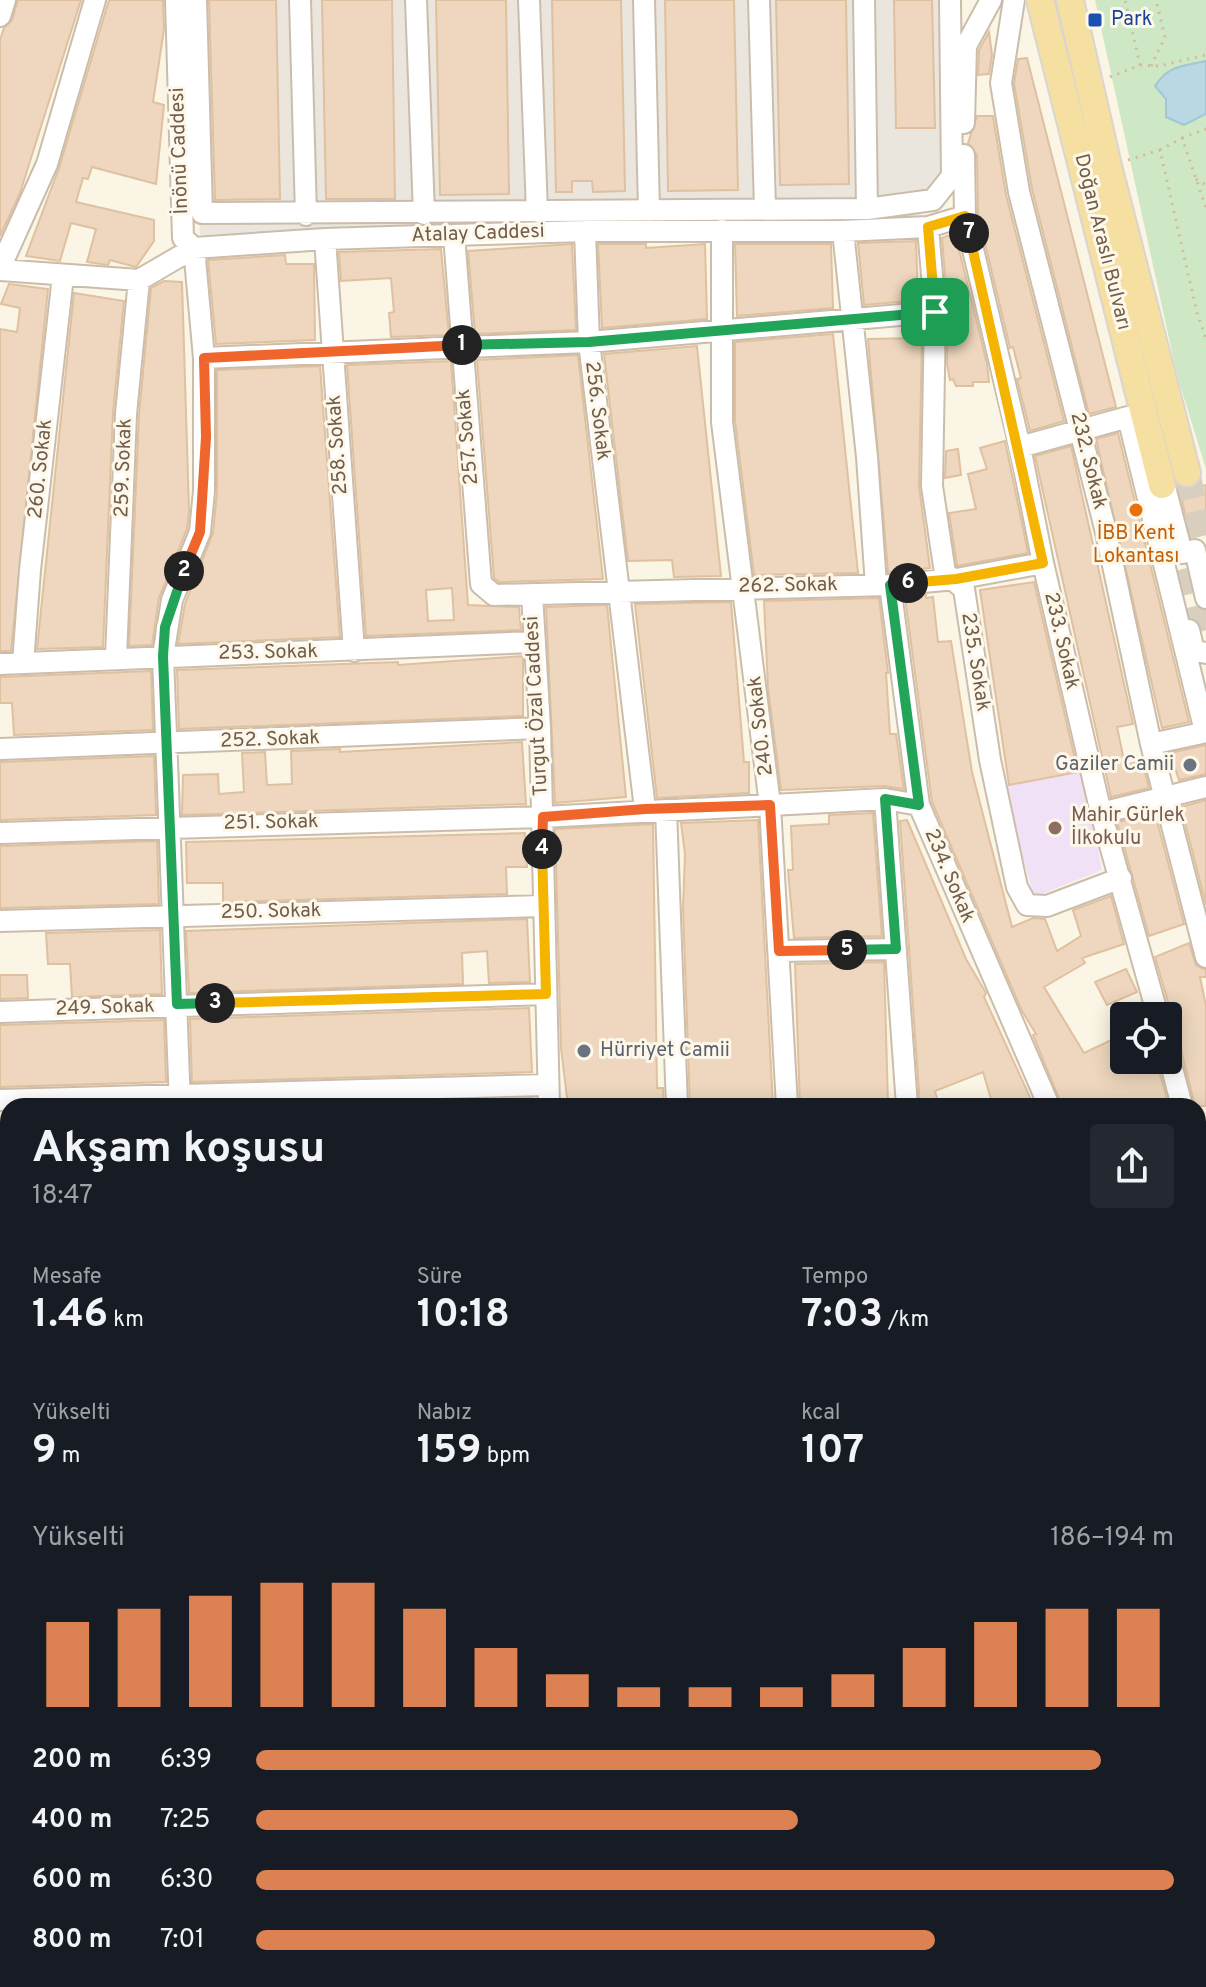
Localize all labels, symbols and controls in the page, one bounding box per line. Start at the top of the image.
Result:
place label: Park [1111,7,1152,33]
marker: Park [1086,11,1104,29]
street label: İnönü Caddesi [164,87,195,215]
street label: Doğan Araslı Bulvarı [1067,151,1137,333]
pin: 7 [949,213,989,253]
street label: Atalay Caddesi [411,219,545,249]
text: 7 [963,219,975,246]
pin [901,278,969,346]
icon: arrive [913,290,957,334]
pin: 1 [442,325,482,365]
text: 1 [458,331,466,358]
street label: 256. Sokak [578,360,616,462]
street label: 257. Sokak [451,388,485,486]
street label: 258. Sokak [322,394,354,496]
street label: 232. Sokak [1063,410,1113,512]
street label: 260. Sokak [23,418,59,520]
street label: 259. Sokak [109,418,139,518]
marker: İBB Kent Lokantası [1127,501,1145,519]
place label: İBB Kent Lokantası [1093,520,1179,570]
pin: 2 [164,551,204,591]
text: 2 [177,557,191,584]
pin: 6 [888,563,928,603]
text: 6 [901,569,915,596]
street label: 262. Sokak [738,572,838,600]
street label: 233. Sokak [1037,590,1085,692]
street label: 235. Sokak [954,611,996,713]
street label: Turgut Özal Caddesi [518,615,555,797]
street label: 253. Sokak [218,639,318,667]
street label: 240. Sokak [742,675,780,777]
street label: 252. Sokak [220,725,320,755]
place label: Gaziler Camii [1055,752,1174,778]
marker: Gaziler Camii [1181,756,1199,774]
place label: Mahir Gürlek İlkokulu [1071,803,1185,852]
street label: 251. Sokak [223,809,319,837]
marker: Mahir Gürlek İlkokulu [1046,819,1064,837]
street label: 234. Sokak [918,825,980,927]
pin: 4 [522,829,562,869]
text: 4 [535,835,549,862]
street label: 250. Sokak [220,898,322,926]
pin: 5 [827,930,867,970]
text: 5 [840,936,854,963]
pin: 3 [195,983,235,1023]
text: 3 [208,989,222,1016]
street label: 249. Sokak [55,993,155,1023]
map controls [1110,1002,1182,1074]
button: locate [1110,1002,1182,1074]
place label: Hürriyet Camii [600,1038,730,1064]
marker: Hürriyet Camii [575,1042,593,1060]
text: Akşam koşusu [32,1122,325,1178]
button: share [1090,1124,1174,1208]
text: 18:47 [32,1180,93,1213]
text: Mesafe [32,1264,102,1291]
text: Süre [417,1264,462,1291]
text: Tempo [801,1264,868,1291]
text: 1.46 [32,1291,108,1341]
text: 10:18 [417,1291,510,1341]
text: 7:03 [801,1291,883,1341]
text: km [108,1307,144,1334]
text: /km [883,1307,929,1334]
text: Yükselti [32,1400,110,1427]
text: Nabız [417,1400,472,1427]
text: kcal [801,1400,840,1427]
text: 9 [32,1427,57,1477]
text: 159 [417,1427,482,1477]
text: 107 [801,1427,864,1477]
text: m [57,1443,80,1470]
text: bpm [482,1443,530,1470]
text: Yükselti [32,1522,125,1555]
text: 186–194 m [1050,1522,1174,1555]
text: 200 m [32,1744,111,1777]
text: 6:39 [160,1744,212,1777]
text: 400 m [32,1804,112,1837]
text: 7:25 [160,1804,210,1837]
text: 600 m [32,1864,112,1897]
text: 6:30 [160,1864,213,1897]
text: 800 m [32,1924,112,1957]
text: 7:01 [160,1924,205,1957]

